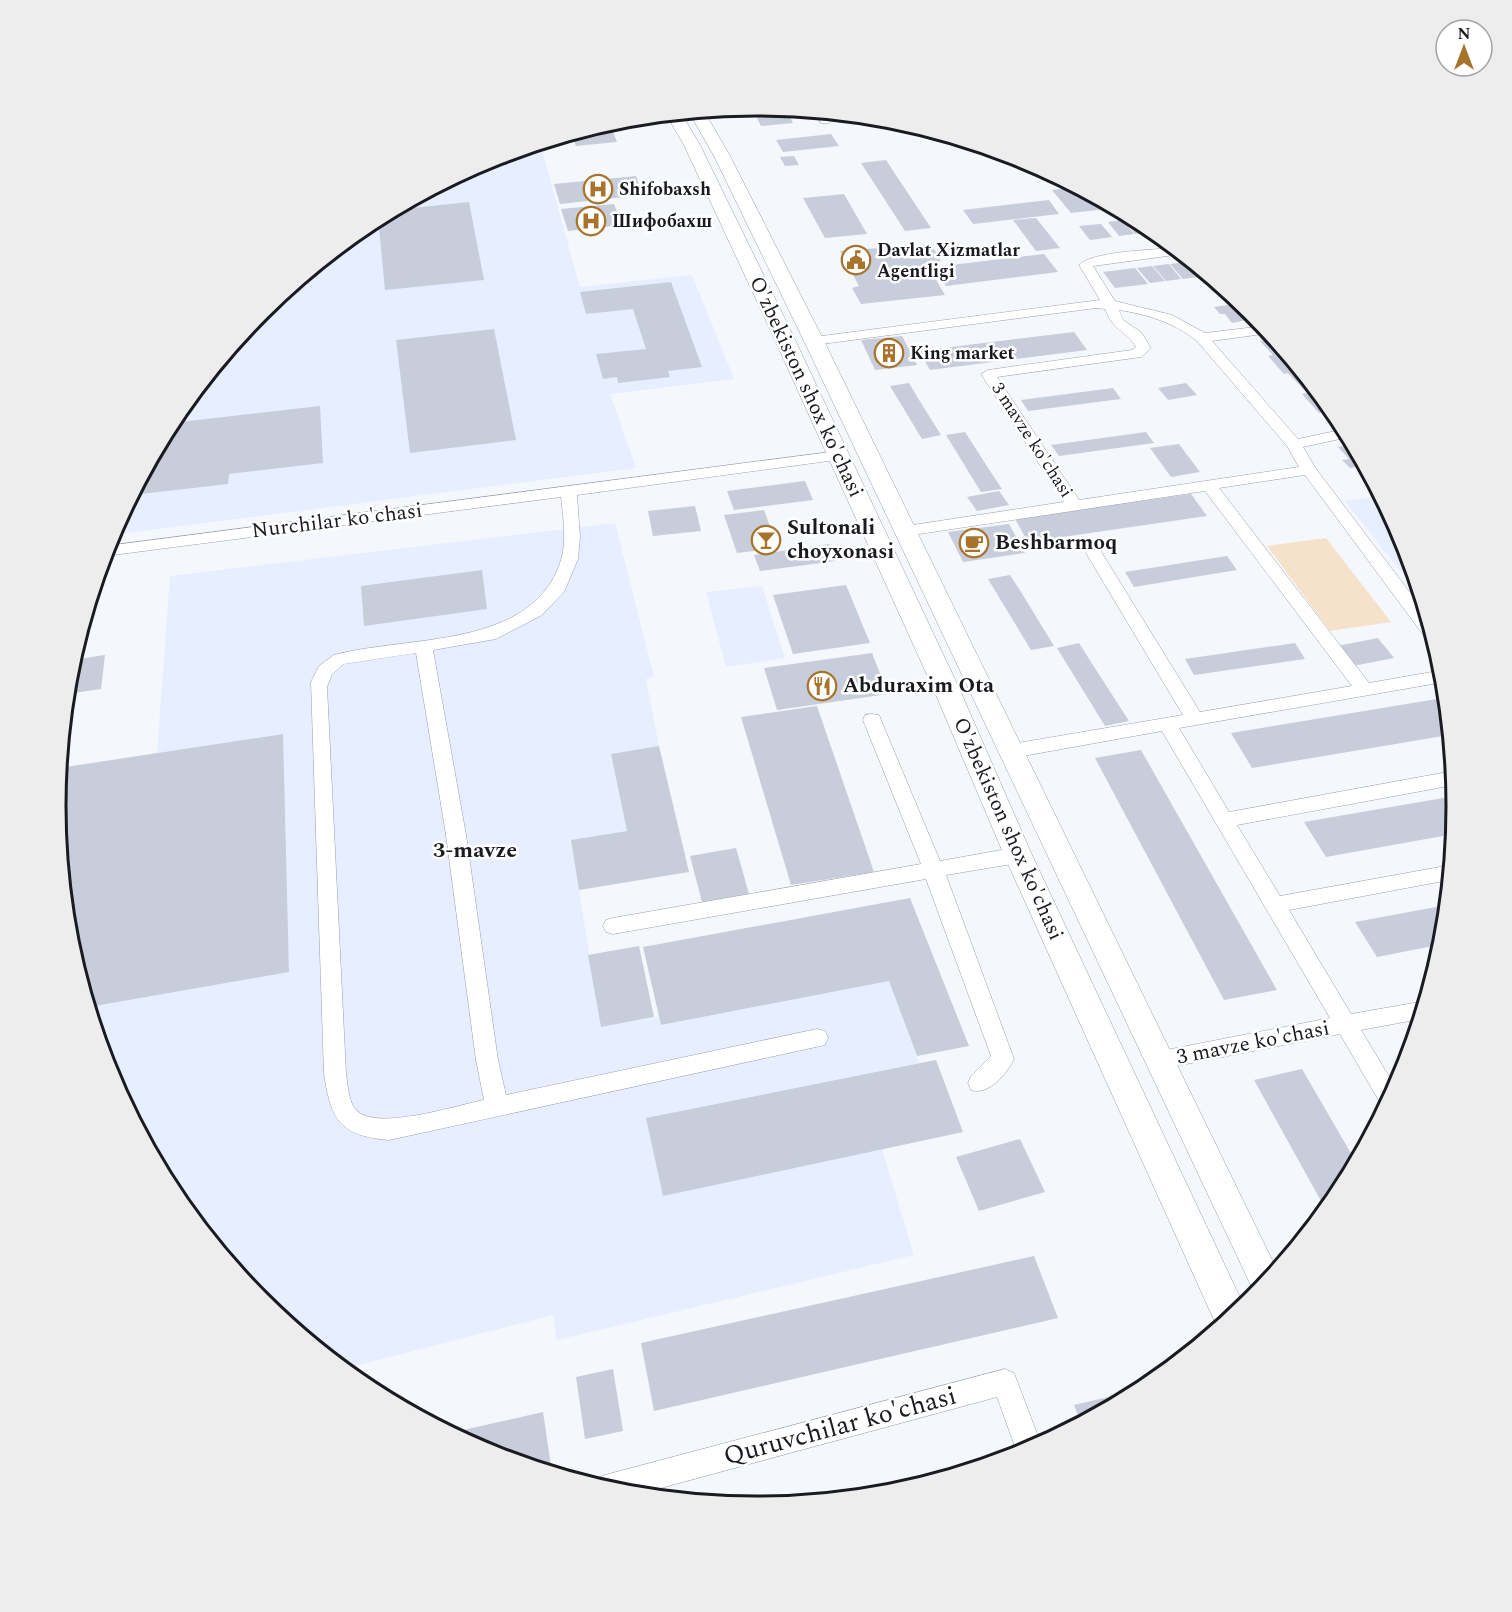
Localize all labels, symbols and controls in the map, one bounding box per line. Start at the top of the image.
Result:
north arrow [1434,18,1494,78]
text: N [1457,22,1471,46]
hospital icon: Shifobaxsh [582,173,614,205]
place label: Shifobaxsh [619,176,711,203]
hospital icon: Шифобахш [575,205,607,237]
place label: Шифобахш [612,208,712,235]
place label: Davlat Xizmatlar Agentligi [877,237,1020,285]
public building icon: Davlat Xizmatlar Agentligi [840,244,872,276]
street label: O'zbekiston shox ko'chasi [741,271,871,503]
building icon: King market [873,337,905,369]
place label: King market [910,340,1015,367]
street label: 3 mavze ko'chasi [984,377,1080,503]
street label: Nurchilar ko'chasi [250,495,424,547]
place label: Sultonali choyxonasi [787,512,894,568]
bar icon: Sultonali choyxonasi [750,524,782,556]
cafe icon: Beshbarmoq [958,527,990,559]
place label: Beshbarmoq [995,527,1117,559]
restaurant icon: Abduraxim Ota [806,670,838,702]
place label: Abduraxim Ota [843,670,994,702]
street label: O'zbekiston shox ko'chasi [944,712,1072,946]
district label: 3-mavze [433,834,517,867]
street label: 3 mavze ko'chasi [1174,1012,1332,1074]
street label: Quruvchilar ko'chasi [719,1376,961,1476]

